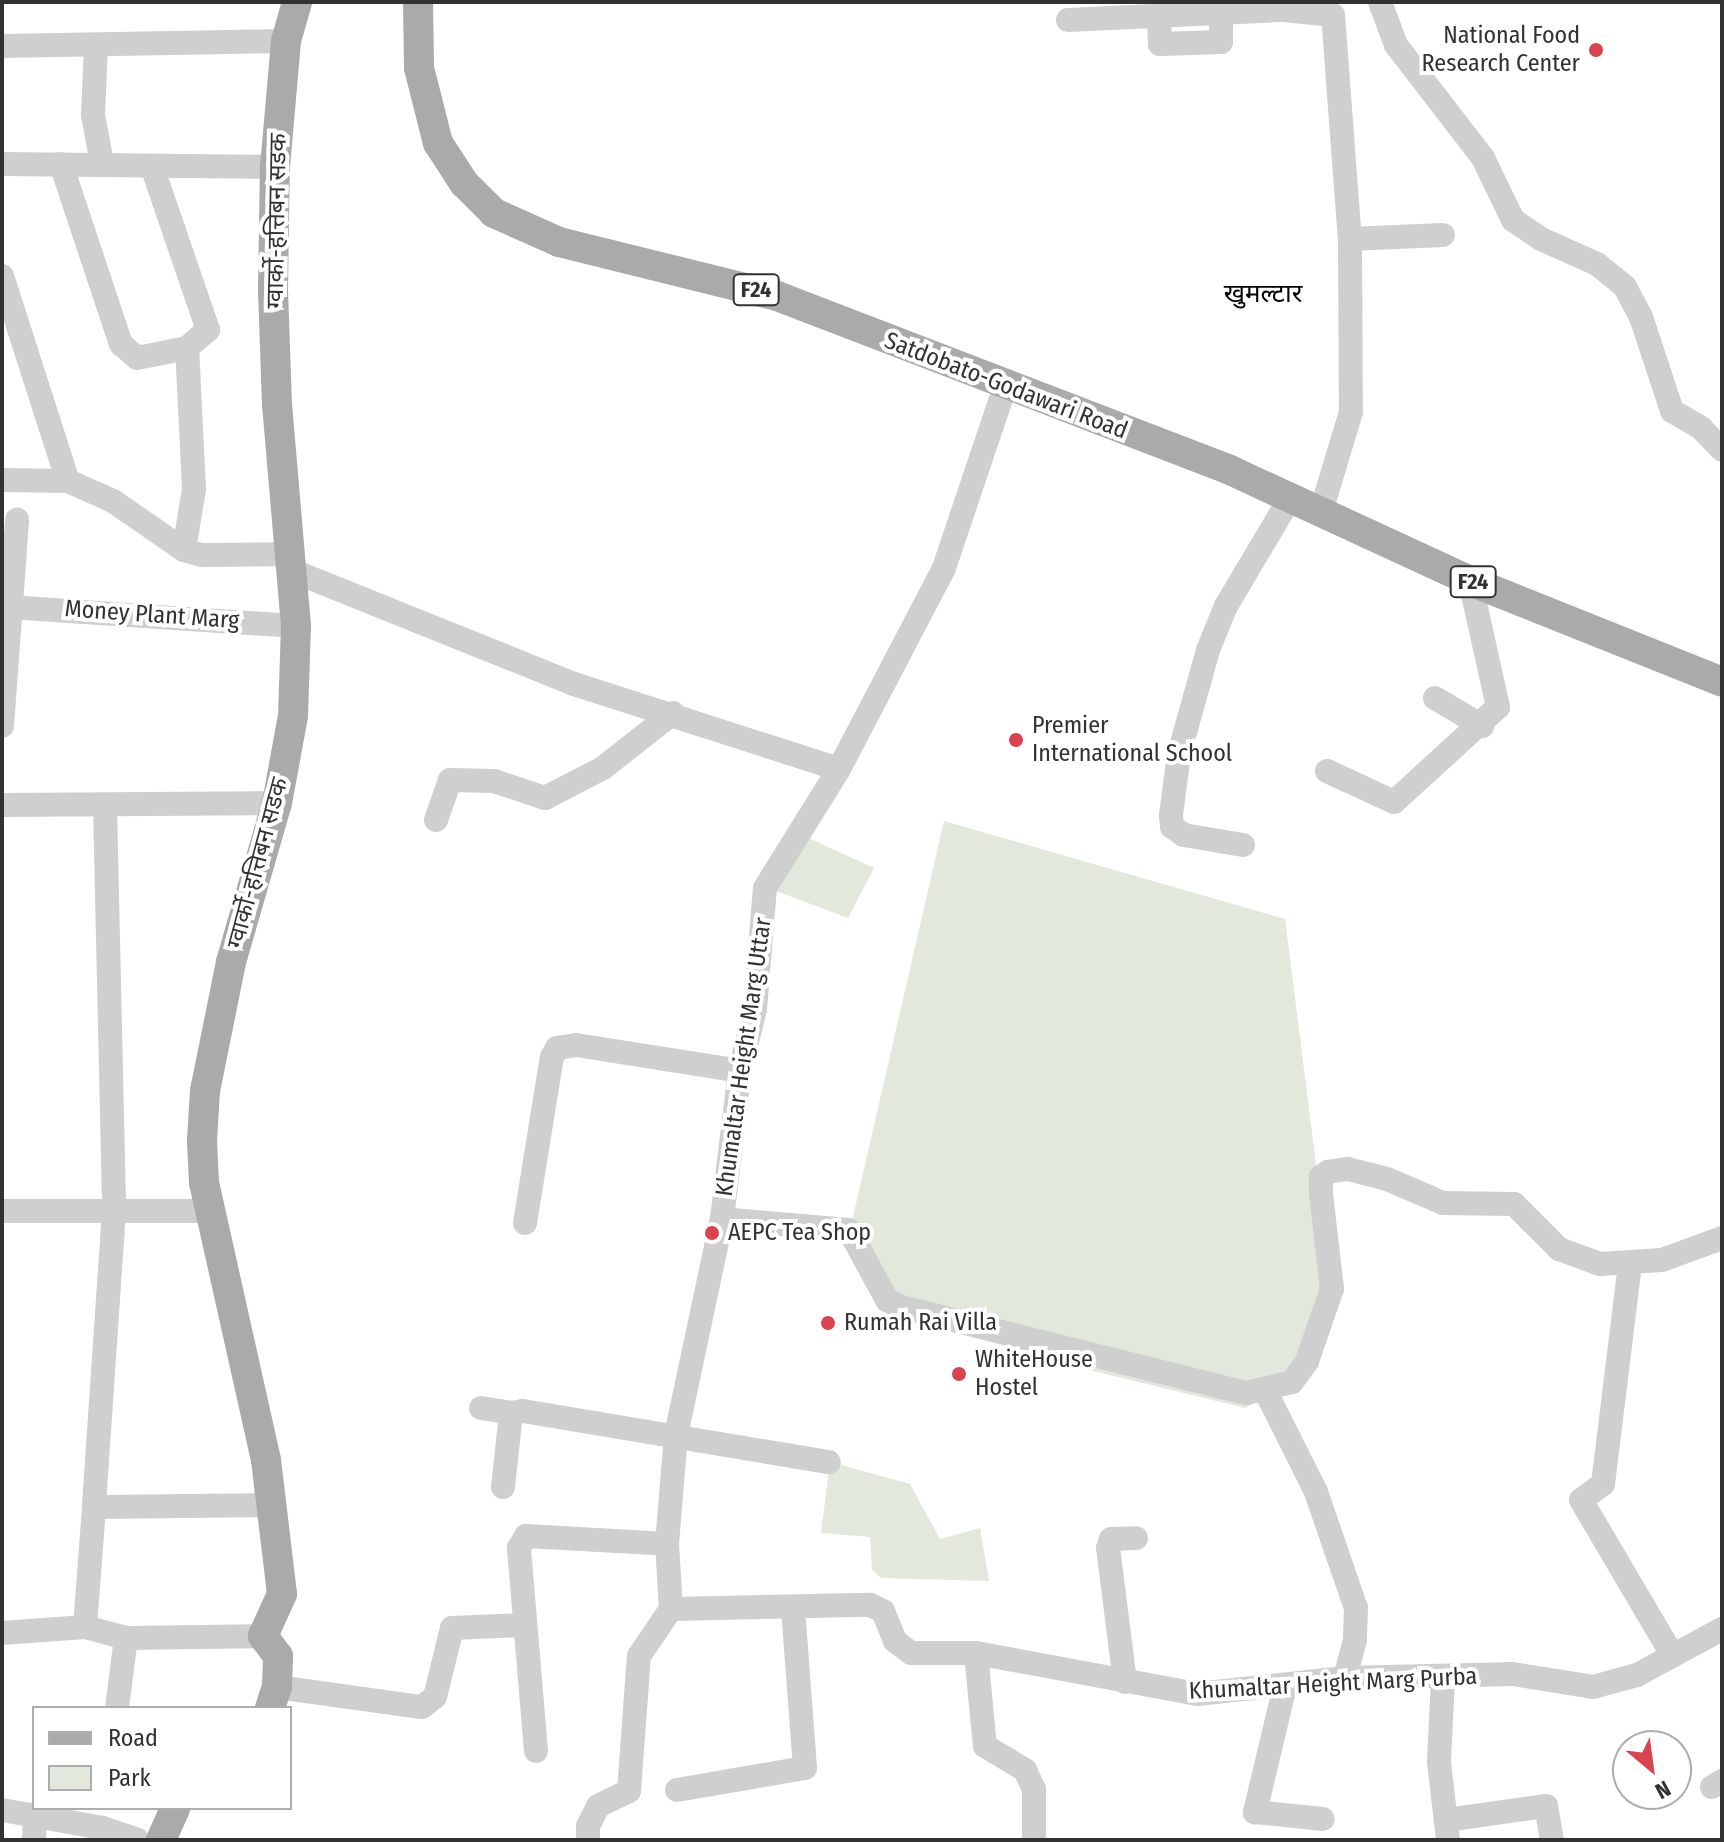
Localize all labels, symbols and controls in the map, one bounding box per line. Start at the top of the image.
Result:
place label: National Food Research Center [1422,22,1580,78]
marker: National Food Research Center [1587,41,1605,59]
street label: ग्वार्को-हत्तिबन सडक [261,133,293,309]
road number: F24 [732,272,780,308]
district label: खुमल्टार [1224,278,1302,310]
street label: Satdobato-Godawari Road [881,326,1131,446]
road number: F24 [1449,564,1497,600]
street label: Money Plant Marg [64,595,240,635]
place label: Premier International School [1032,712,1232,768]
marker: Premier International School [1007,731,1025,749]
street label: ग्वार्को-हत्तिबन सडक [221,775,295,951]
street label: Khumaltar Height Marg Uttar [710,916,778,1198]
place label: AEPC Tea Shop [728,1219,871,1247]
marker: AEPC Tea Shop [703,1224,721,1242]
place label: Rumah Rai Villa [844,1309,997,1337]
marker: Rumah Rai Villa [819,1314,837,1332]
place label: WhiteHouse Hostel [975,1346,1093,1402]
marker: WhiteHouse Hostel [950,1365,968,1383]
street label: Khumaltar Height Marg Purba [1188,1662,1478,1706]
legend [32,1706,292,1810]
text: Road [108,1724,158,1752]
north arrow [1612,1730,1692,1810]
text: Park [108,1764,151,1792]
text: N [1651,1775,1675,1805]

